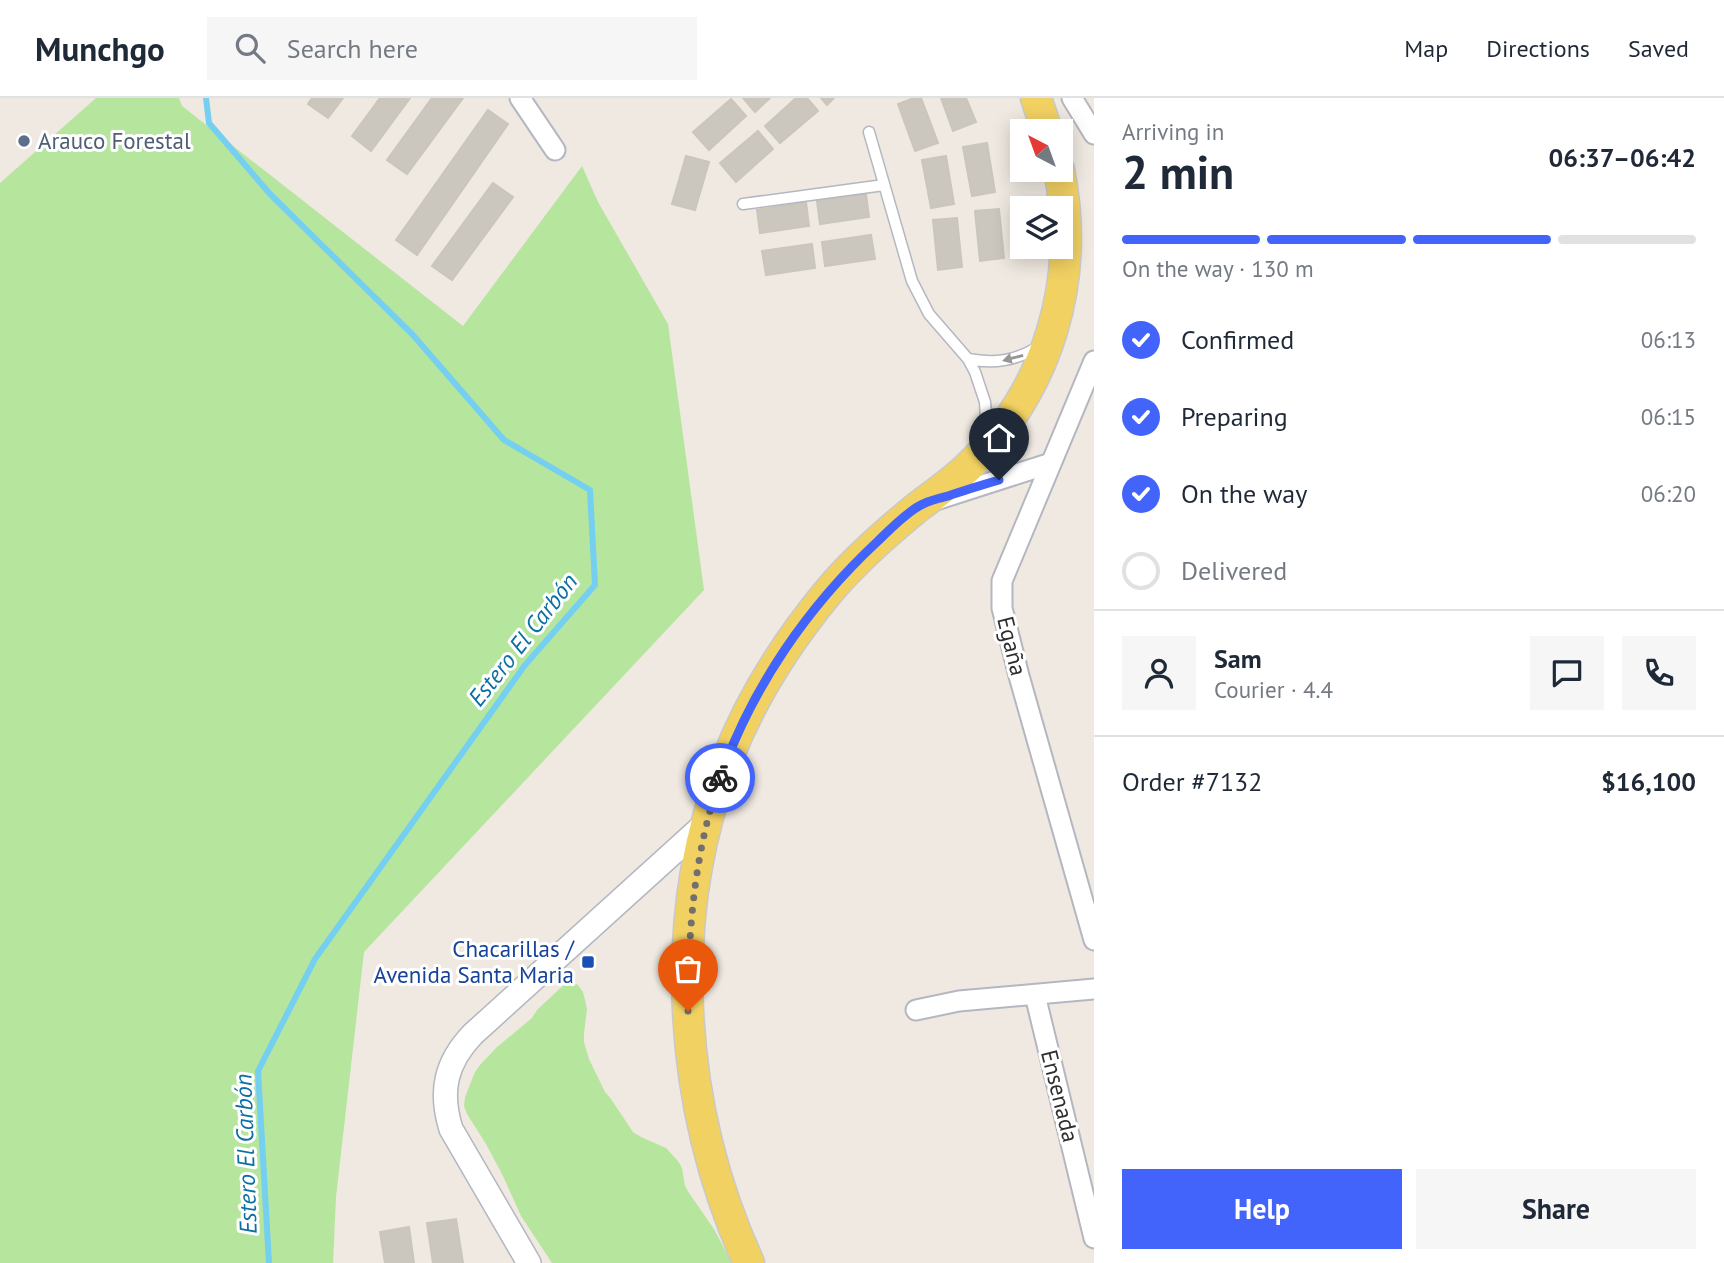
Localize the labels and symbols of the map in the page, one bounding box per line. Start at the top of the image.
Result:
north arrow [1010,119,1073,182]
place label: Arauco Forestal [38,126,191,155]
marker: Arauco Forestal [16,133,32,149]
one-way arrow [1001,353,1023,364]
pin [969,408,1029,480]
water label: Estero El Carbón [461,567,584,712]
street label: Egaña [991,613,1034,679]
courier [685,743,755,813]
place label: Chacarillas / Avenida Santa Maria [374,934,575,989]
pin [658,939,718,1011]
marker: Chacarillas / Avenida Santa Maria [580,954,596,970]
street label: Ensenada [1035,1047,1086,1145]
water label: Estero El Carbón [227,1073,264,1235]

